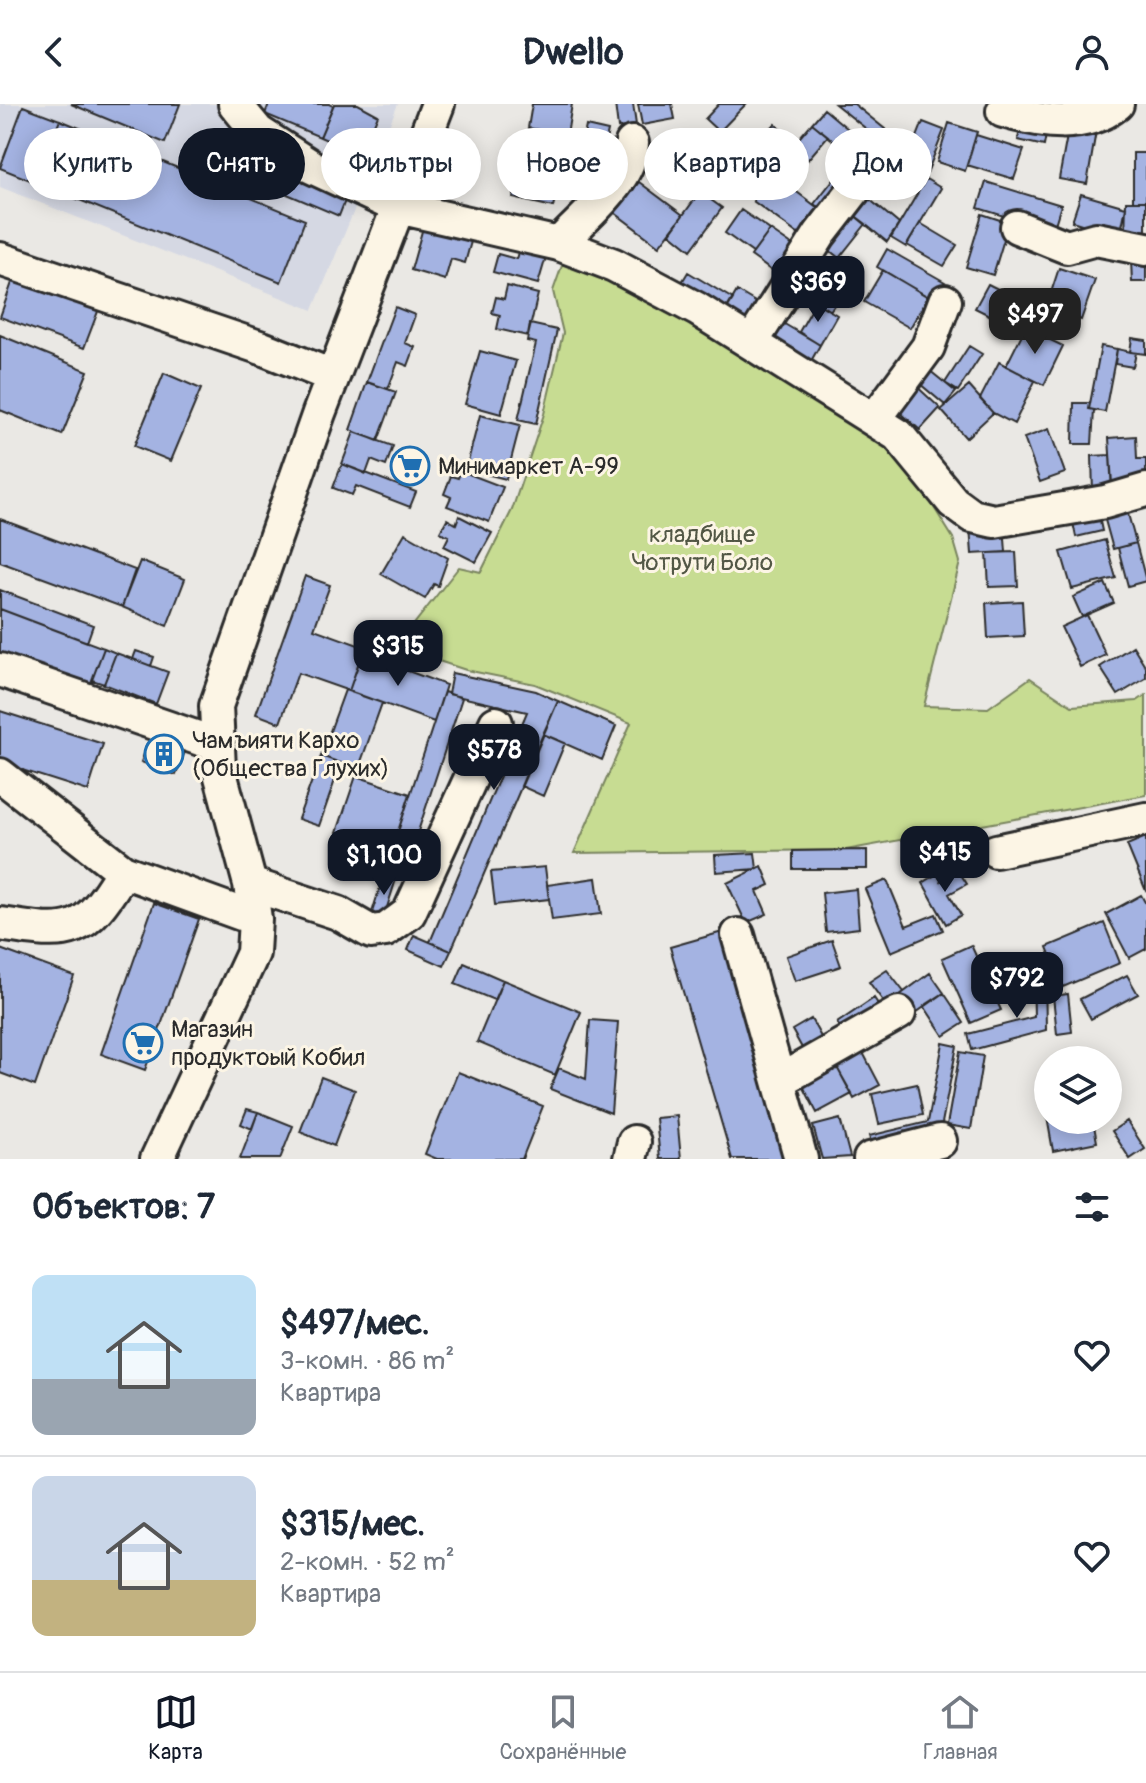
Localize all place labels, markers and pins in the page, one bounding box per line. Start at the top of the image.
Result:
pin: $369 [771,256,865,324]
pin: $497 [988,288,1082,356]
supermarket icon: Минимаркет А-99 [389,445,431,487]
place label: Минимаркет А-99 [438,452,619,481]
pin: $315 [351,620,445,688]
pin: $578 [447,724,541,792]
place label: Чамъияти Кархо (Общества Глухих) [192,726,389,783]
building icon: Чамъияти Кархо (Общества Глухих) [143,733,185,775]
pin: $415 [898,826,992,894]
pin: $1,100 [319,829,449,897]
pin: $792 [970,952,1064,1020]
place label: Магазин продуктоый Кобил [171,1015,365,1072]
supermarket icon: Магазин продуктоый Кобил [122,1022,164,1064]

